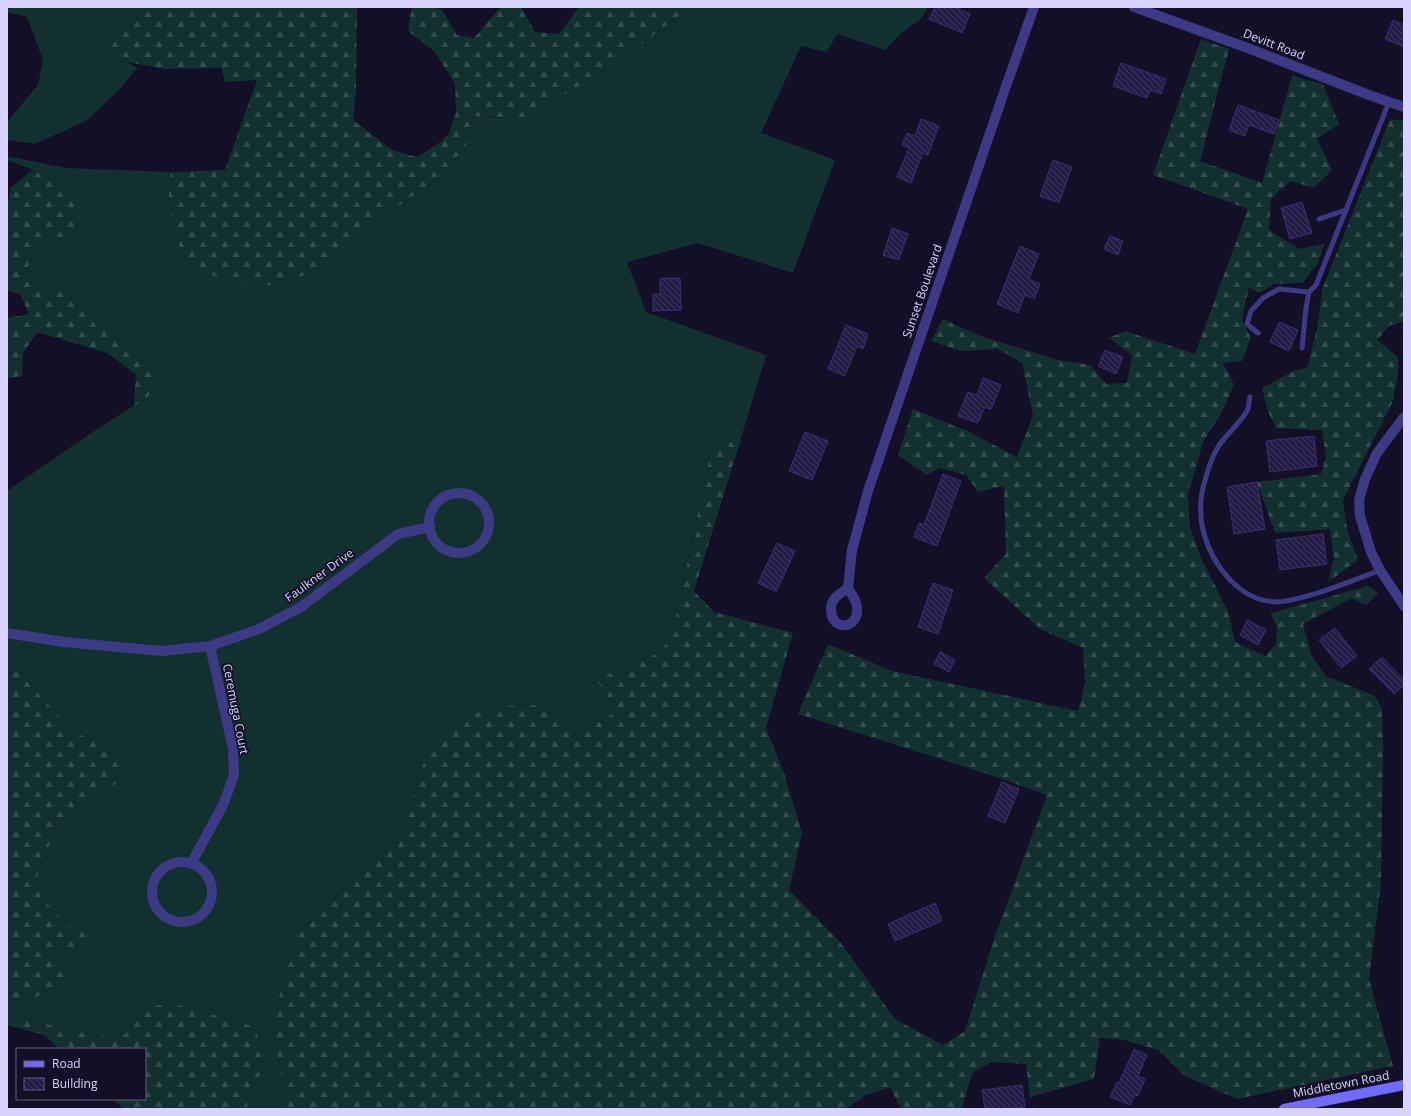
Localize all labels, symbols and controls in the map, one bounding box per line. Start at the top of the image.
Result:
street label: Devitt Road [1241,24,1307,64]
street label: Sunset Boulevard [898,242,946,340]
street label: Faulkner Drive [281,544,357,606]
street label: Ceremuga Court [219,662,253,756]
legend [16,1048,146,1100]
text: Road [52,1055,81,1072]
street label: Middletown Road [1291,1066,1391,1102]
text: Building [52,1075,98,1092]

